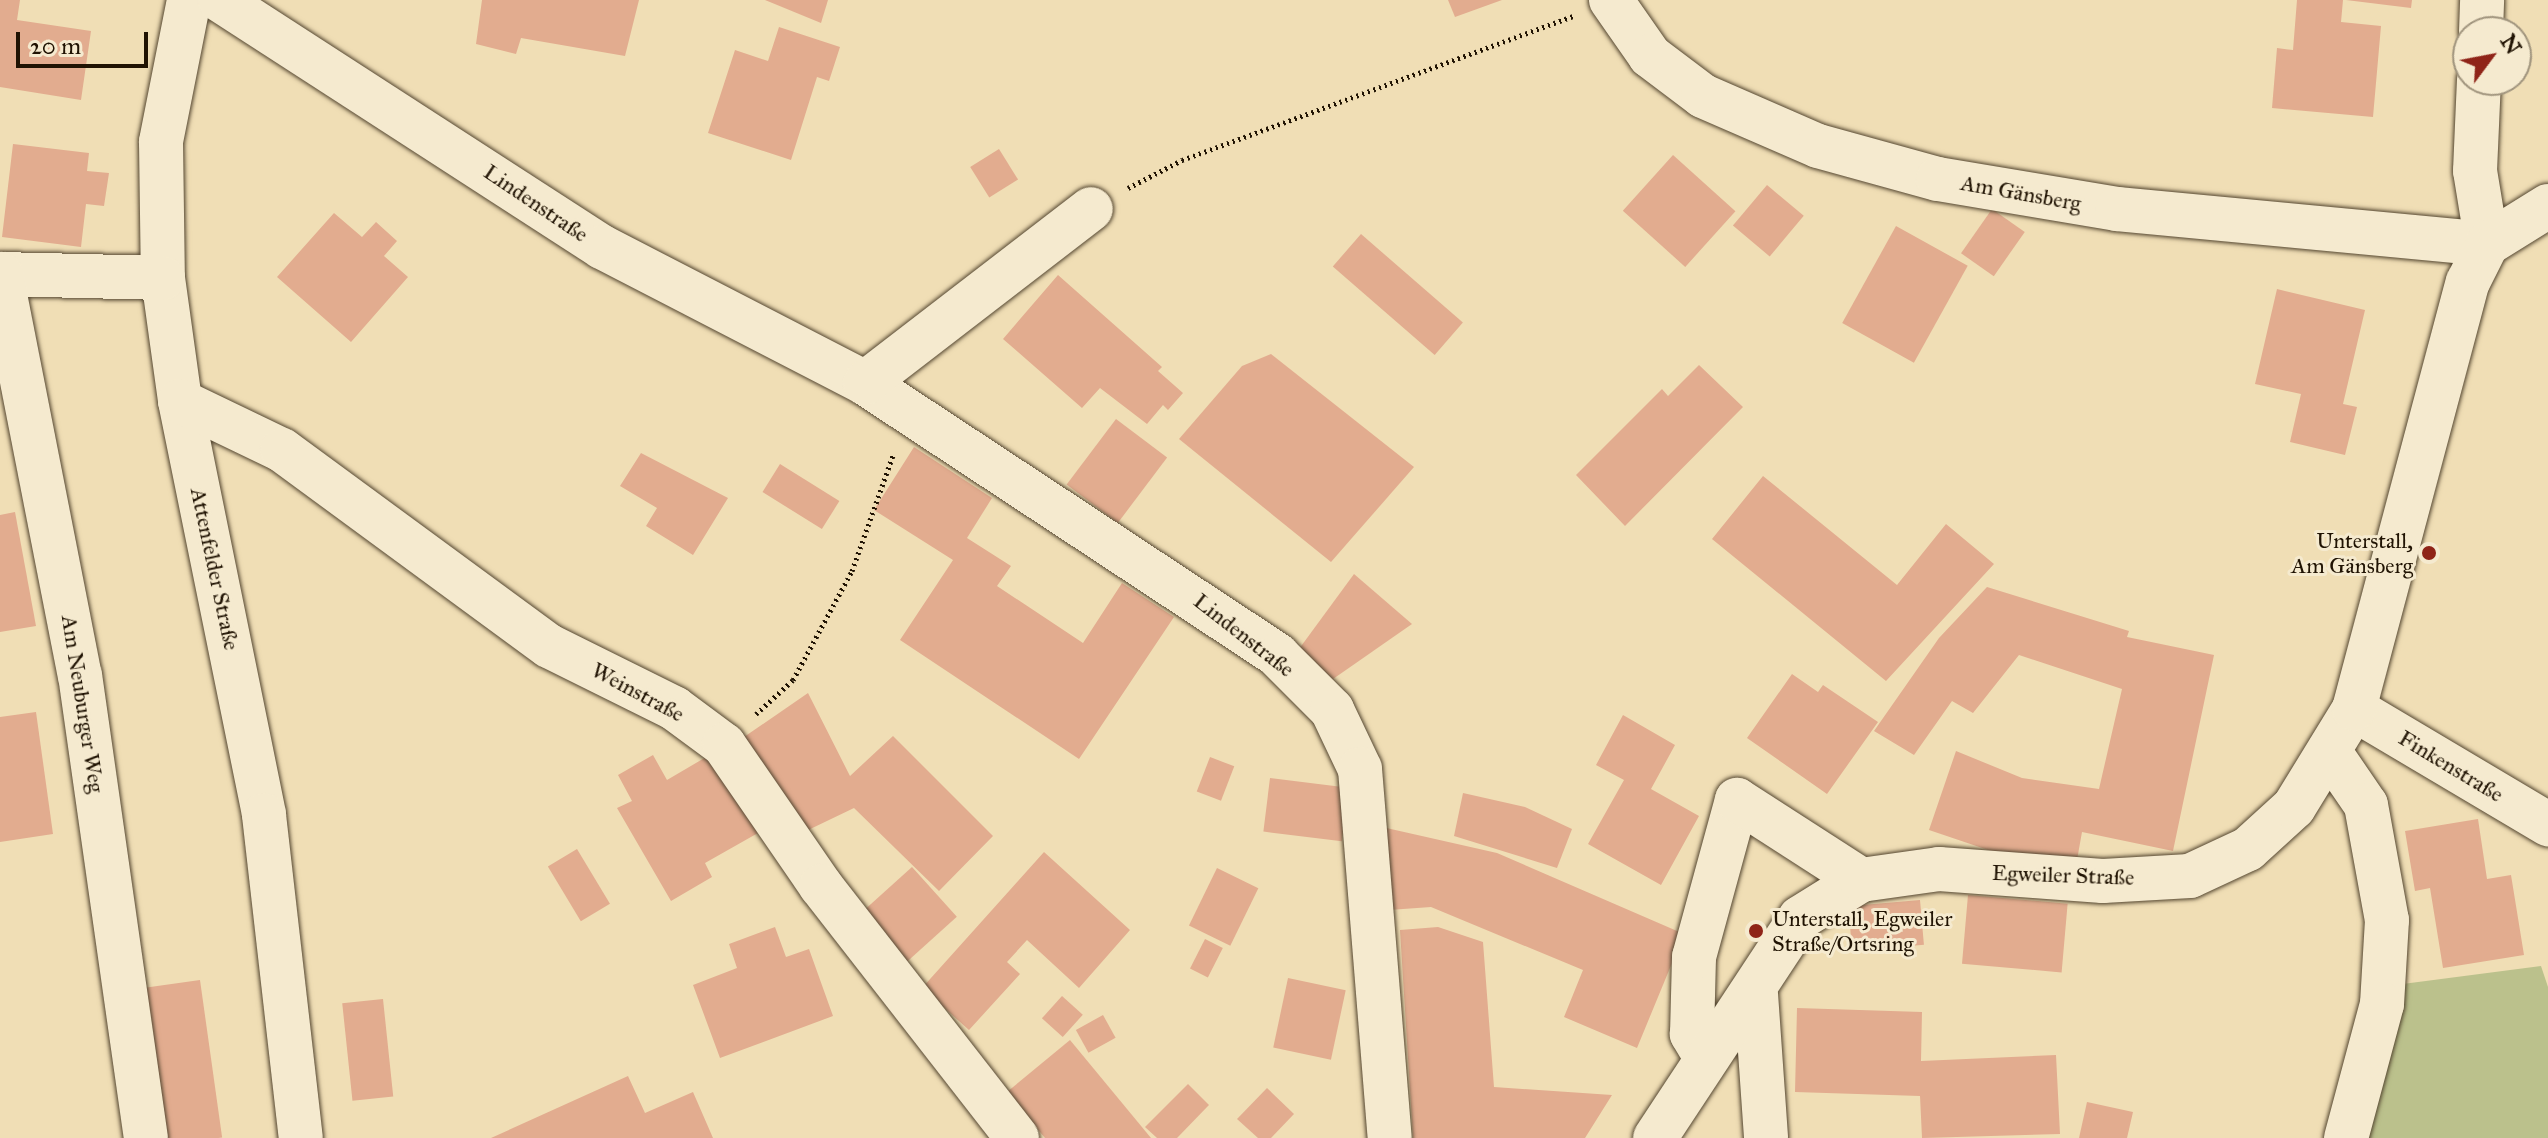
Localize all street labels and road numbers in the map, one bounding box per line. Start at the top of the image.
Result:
street label: Lindenstraße [479,158,593,248]
street label: Am Gänsberg [1959,169,2083,217]
street label: Attenfelder Straße [185,485,245,653]
street label: Lindenstraße [1189,588,1299,682]
street label: Am Neuburger Weg [56,613,110,795]
street label: Weinstraße [587,657,689,727]
street label: Finkenstraße [2394,724,2508,808]
street label: Egweiler Straße [1991,859,2135,891]

